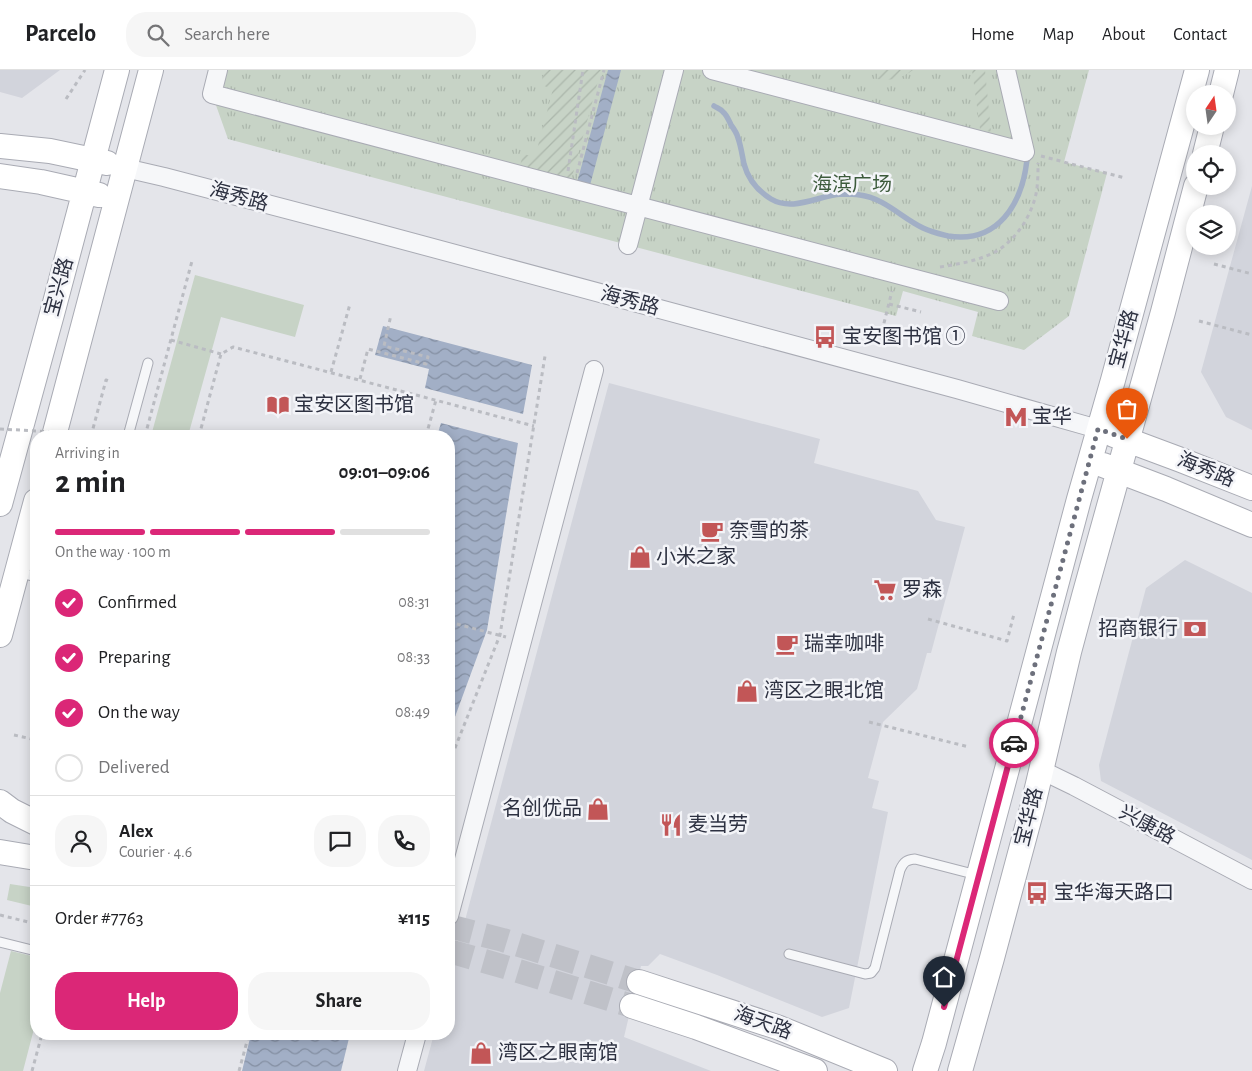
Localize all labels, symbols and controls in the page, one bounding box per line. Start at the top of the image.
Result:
search box [126,12,476,57]
icon: search [144,21,172,49]
text: Parcelo [25,22,96,46]
text: Search here [184,25,270,44]
text: Home [971,26,1014,44]
text: Map [1042,26,1074,44]
text: About [1102,26,1145,44]
text: Contact [1173,26,1227,44]
north arrow [1186,85,1236,135]
map controls [1186,85,1236,255]
button: locate [1186,145,1236,195]
park label: 海滨广场 [812,173,892,195]
street label: 海秀路 [207,179,271,214]
button: layers [1186,205,1236,255]
street label: 宝兴路 [41,255,76,319]
street label: 海秀路 [598,283,662,318]
street label: 宝华路 [1106,307,1141,371]
bus stop icon: 宝安图书馆 ① [812,324,838,350]
place label: 宝安图书馆 ① [842,325,965,347]
pin [1106,388,1148,439]
library icon: 宝安区图书馆 [265,392,291,418]
place label: 宝安区图书馆 [294,393,414,415]
icon: bag [1113,395,1141,423]
metro station icon: 宝华 [1003,404,1029,430]
place label: 宝华 [1032,406,1072,427]
text: Arriving in [55,445,120,461]
street label: 海秀路 [1174,449,1238,491]
text: 09:01–09:06 [339,463,430,482]
text: 2 min [55,466,126,498]
cafe icon: 奈雪的茶 [699,518,725,544]
place label: 奈雪的茶 [729,520,809,541]
text: On the way · 100 m [55,544,171,560]
shop icon: 小米之家 [627,544,653,570]
place label: 小米之家 [656,545,736,567]
supermarket icon: 罗森 [872,577,898,603]
place label: 罗森 [902,579,942,600]
icon: check [55,589,83,617]
text: Confirmed [98,593,177,612]
text: 08:31 [398,594,430,610]
bank icon: 招商银行 [1182,616,1208,642]
place label: 招商银行 [1098,618,1178,639]
cafe icon: 瑞幸咖啡 [774,631,800,657]
place label: 瑞幸咖啡 [804,633,884,654]
icon: check [55,644,83,672]
text: Preparing [98,648,171,667]
text: 08:33 [397,649,430,665]
shop icon: 湾区之眼北馆 [734,678,760,704]
place label: 湾区之眼北馆 [764,679,884,701]
icon: check [55,699,83,727]
text: On the way [98,703,180,722]
text: 08:49 [395,704,430,720]
courier [989,718,1039,768]
icon: car [1000,729,1028,757]
text: Delivered [98,758,170,777]
street label: 宝华路 [1011,785,1046,849]
shop icon: 名创优品 [585,796,611,822]
place label: 名创优品 [502,797,582,819]
street label: 兴康路 [1116,801,1179,848]
restaurant icon: 麦当劳 [658,812,684,838]
place label: 麦当劳 [688,814,748,835]
button: person [55,815,107,867]
button: chat [314,815,366,867]
button: phone [378,815,430,867]
text: Alex [119,822,153,841]
text: Courier · 4.6 [119,844,192,860]
bus stop icon: 宝华海天路口 [1024,880,1050,906]
place label: 宝华海天路口 [1054,882,1174,903]
text: Order #7763 [55,909,143,928]
text: ¥115 [398,909,430,928]
pin [923,956,965,1007]
icon: home [930,963,958,991]
button: Help [55,972,238,1030]
button: Share [248,972,430,1030]
street label: 海天路 [731,1002,795,1043]
shop icon: 湾区之眼南馆 [468,1040,494,1066]
place label: 湾区之眼南馆 [498,1041,618,1063]

